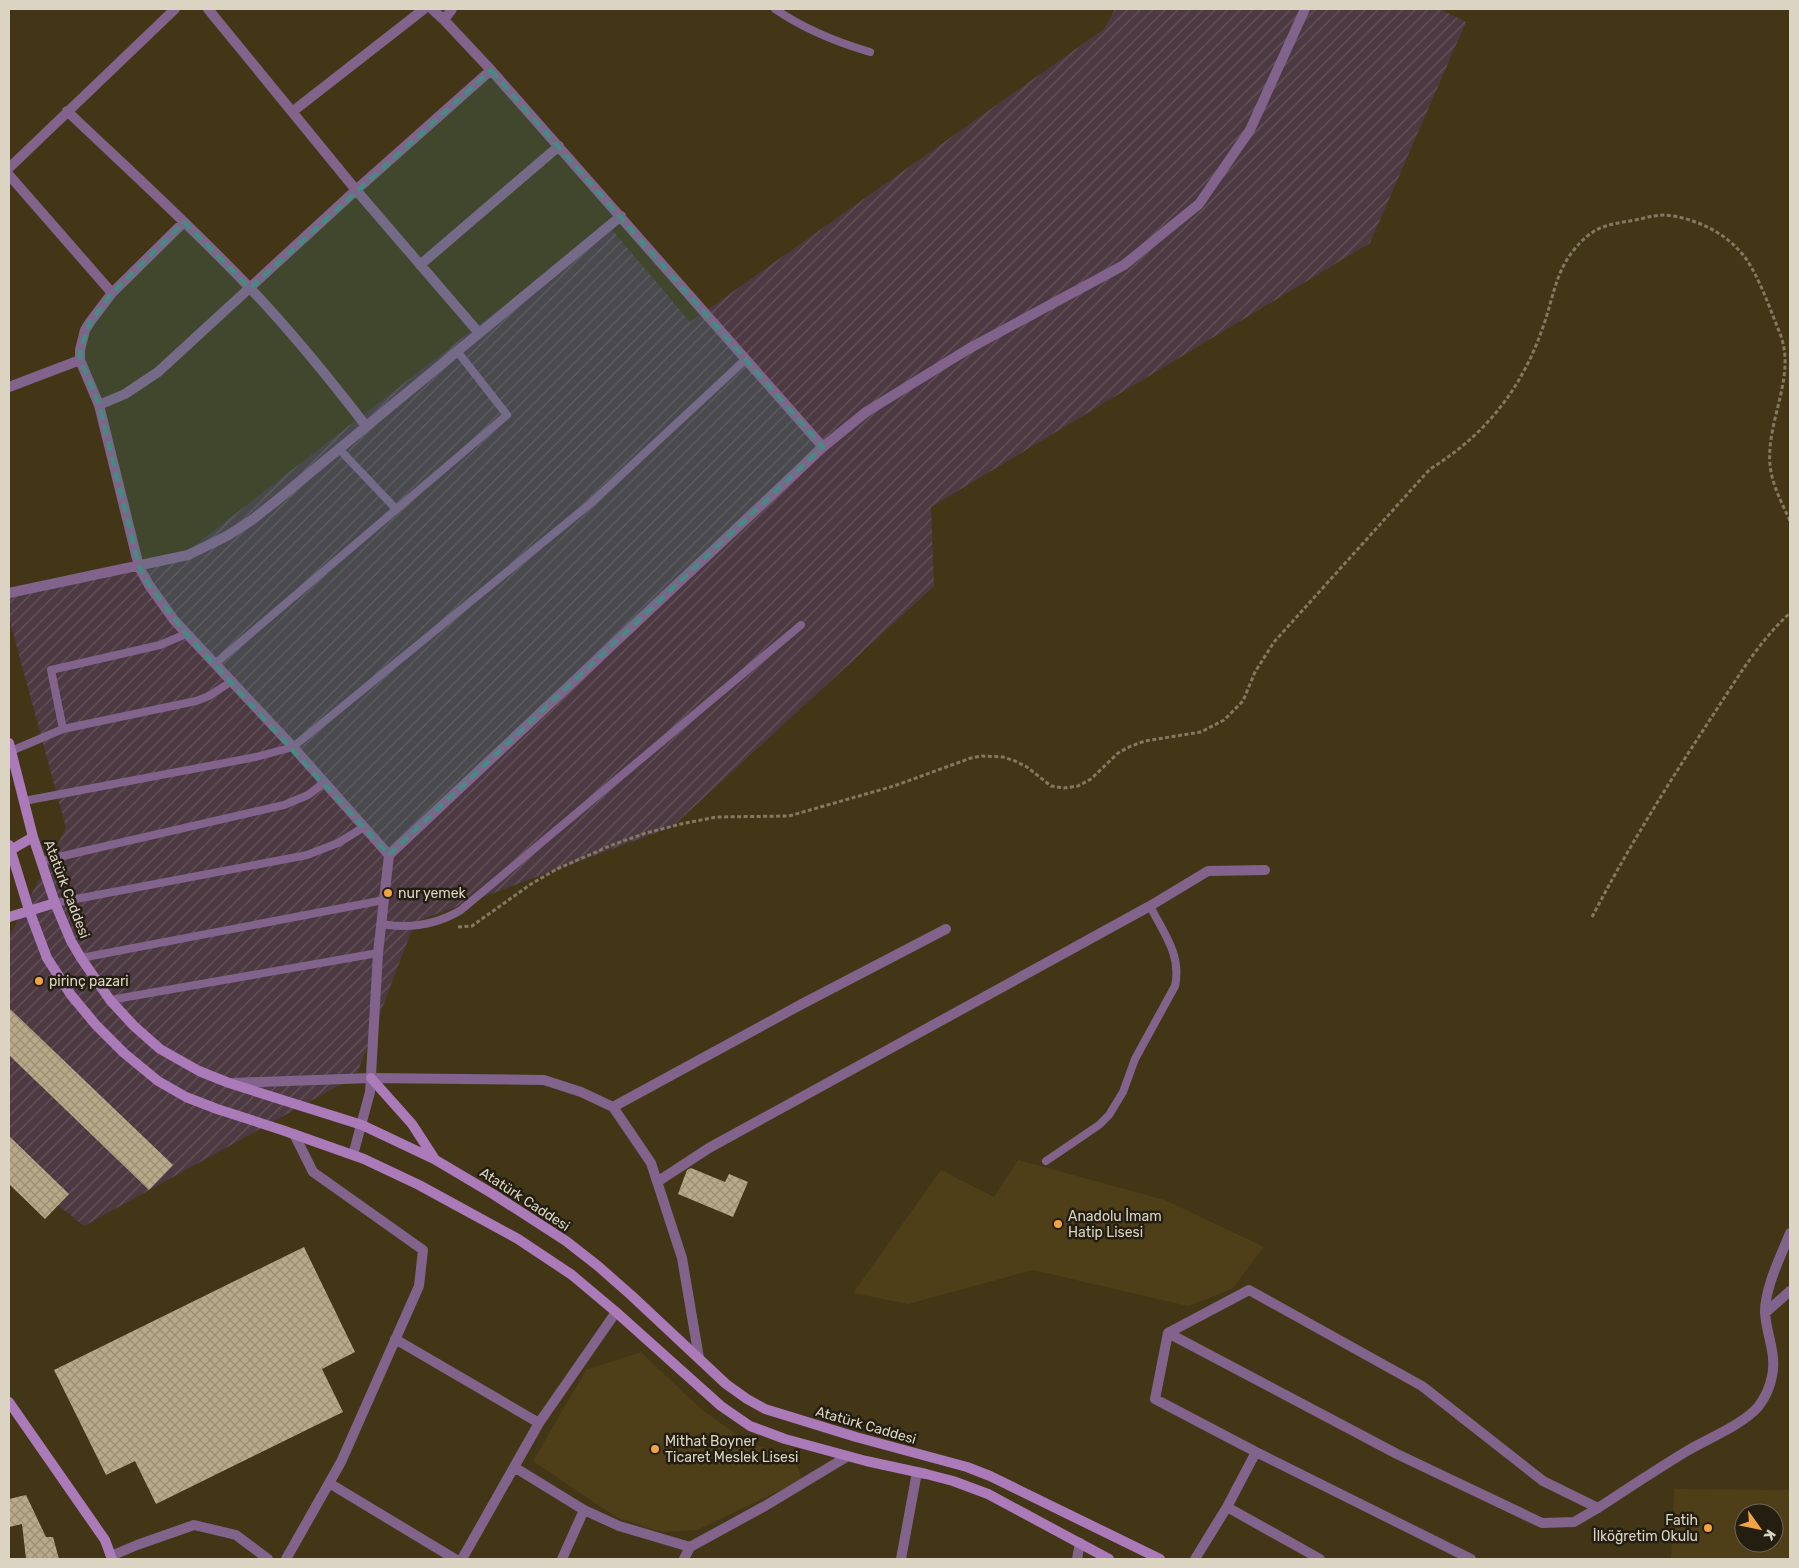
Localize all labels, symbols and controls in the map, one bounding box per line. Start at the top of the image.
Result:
street label: Atatürk Caddesi [40,838,93,941]
place label: nur yemek [398,885,467,902]
marker: nur yemek [382,887,394,899]
place label: pirinç pazari [49,973,129,990]
marker: pirinç pazari [33,975,45,987]
street label: Atatürk Caddesi [477,1164,573,1235]
place label: Anadolu İmam Hatip Lisesi [1068,1208,1162,1241]
marker: Anadolu İmam Hatip Lisesi [1052,1218,1064,1230]
street label: Atatürk Caddesi [814,1403,918,1448]
place label: Mithat Boyner Ticaret Meslek Lisesi [665,1433,798,1466]
marker: Mithat Boyner Ticaret Meslek Lisesi [649,1443,661,1455]
north arrow [1734,1503,1784,1553]
place label: Fatih İlköğretim Okulu [1593,1512,1698,1545]
marker: Fatih İlköğretim Okulu [1702,1522,1714,1534]
text: K [1759,1526,1779,1544]

